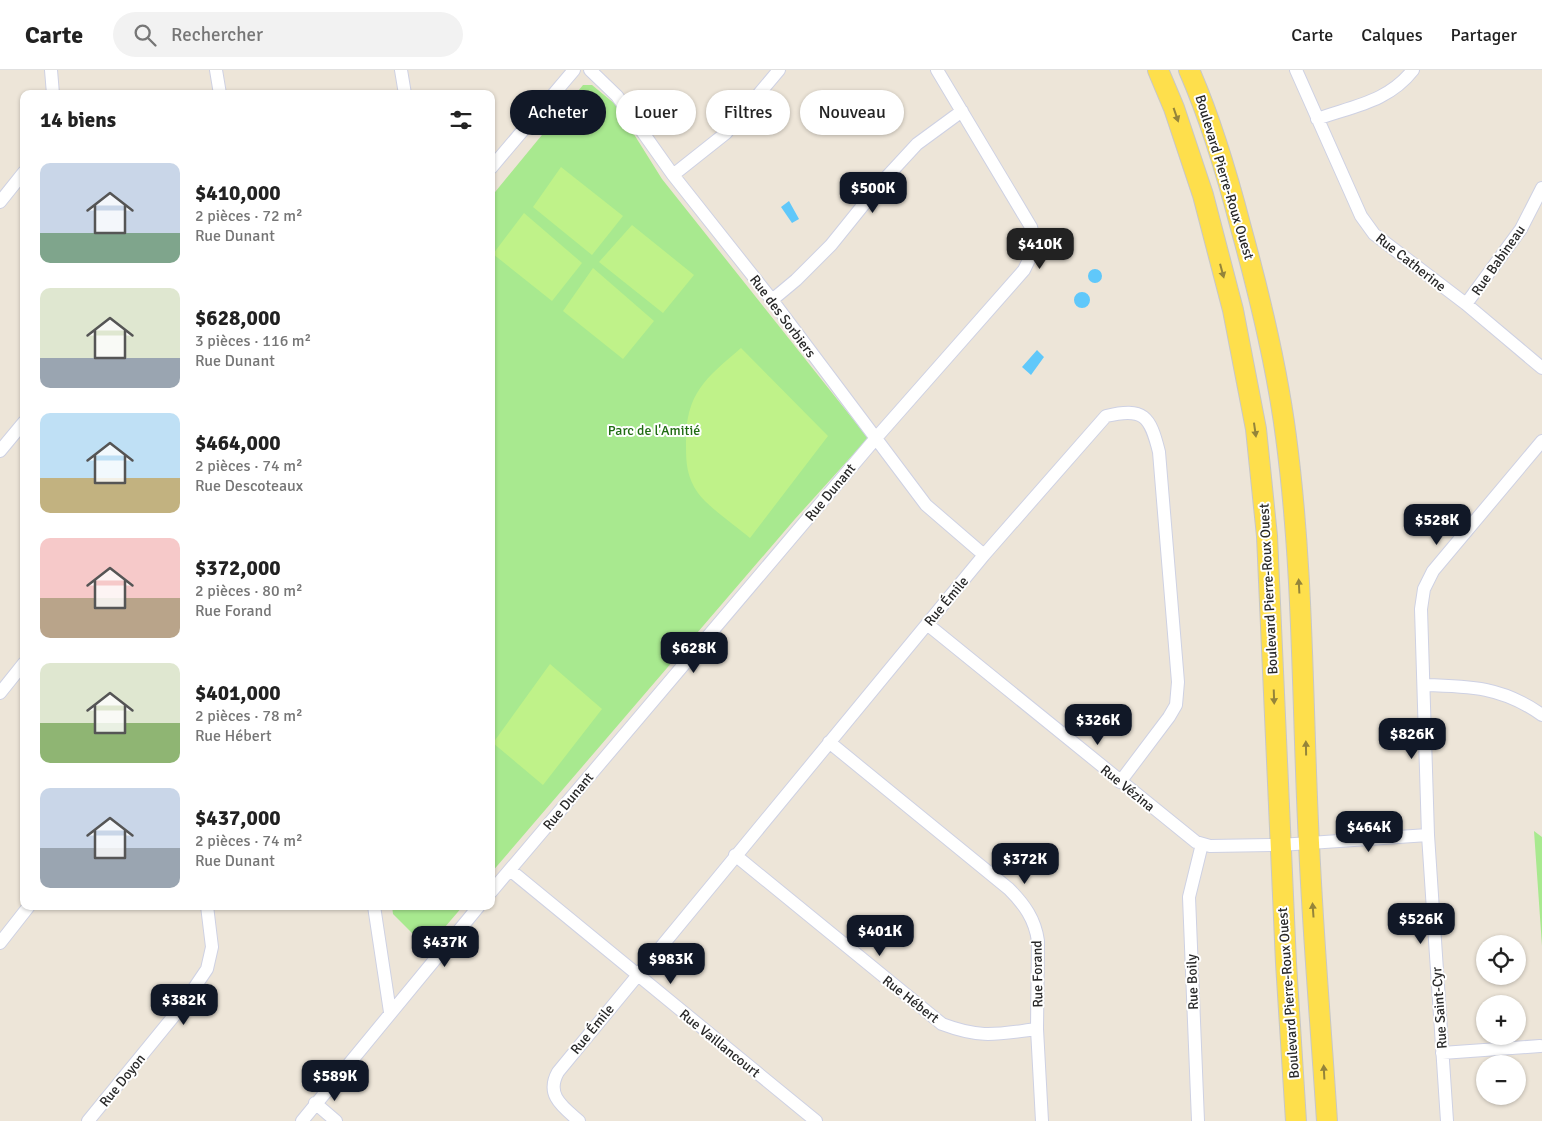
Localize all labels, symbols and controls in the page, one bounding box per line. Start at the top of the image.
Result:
search box [113,12,463,57]
text: Carte [25,20,83,50]
icon: search [131,21,159,49]
text: Rechercher [171,23,263,47]
text: Carte [1291,24,1333,46]
text: Calques [1361,24,1423,46]
text: Partager [1451,24,1517,46]
chip: Acheter [510,90,606,135]
chip: Louer [616,90,696,135]
chip: Filtres [706,90,790,135]
chip: Nouveau [800,90,904,135]
street label: Boulevard Pierre-Roux Ouest [1191,93,1258,262]
icon: filters [447,106,475,134]
text: 14 biens [40,107,116,133]
one-way arrow [1173,108,1180,123]
pin: $500K [838,172,908,214]
text: $500K [851,178,895,198]
text: $410,000 [195,180,281,206]
icon: home [80,183,140,243]
text: 2 pièces · 72 m² [195,206,303,226]
street label: Rue Babineau [1468,222,1529,299]
text: Rue Dunant [195,226,275,246]
pin: $410K [1005,228,1075,270]
street label: Rue Catherine [1372,230,1449,295]
text: $410K [1018,234,1062,254]
one-way arrow [1219,263,1227,278]
street label: Rue des Sorbiers [746,272,819,361]
text: $628,000 [195,305,281,331]
icon: home [80,308,140,368]
text: 3 pièces · 116 m² [195,331,311,351]
text: Rue Dunant [195,351,275,371]
park label: Parc de l'Amitié [608,422,700,439]
one-way arrow [1252,422,1260,438]
text: $464,000 [195,430,281,456]
icon: home [80,433,140,493]
text: 2 pièces · 74 m² [195,456,303,476]
street label: Rue Dunant [801,460,859,525]
text: Rue Descoteaux [195,476,303,496]
street label: Boulevard Pierre-Roux Ouest [1256,503,1281,675]
pin: $528K [1402,504,1472,546]
text: $528K [1415,510,1459,530]
text: $372,000 [195,555,281,581]
icon: home [80,558,140,618]
street label: Rue Émile [921,573,972,630]
one-way arrow [1295,577,1303,593]
text: 2 pièces · 80 m² [195,581,303,601]
text: Rue Forand [195,601,272,621]
pin: $628K [659,632,729,674]
text: $628K [672,638,716,658]
text: $401,000 [195,680,281,706]
icon: home [80,683,140,743]
one-way arrow [1270,689,1278,705]
pin: $326K [1063,704,1133,746]
text: 2 pièces · 78 m² [195,706,303,726]
text: $326K [1076,710,1120,730]
pin: $826K [1377,718,1447,760]
text: $826K [1390,724,1434,744]
text: Rue Hébert [195,726,272,746]
one-way arrow [1302,740,1310,756]
street label: Rue Vézina [1097,761,1158,815]
street label: Rue Dunant [539,769,597,834]
text: $437,000 [195,805,281,831]
icon: home [80,808,140,868]
pin: $464K [1334,810,1404,853]
text: $464K [1347,817,1391,837]
text: 2 pièces · 74 m² [195,831,303,851]
pin: $372K [990,842,1060,885]
text: $372K [1003,849,1047,869]
text: Rue Dunant [195,851,275,871]
one-way arrow [1309,902,1317,918]
pin: $526K [1386,902,1456,945]
street label: Boulevard Pierre-Roux Ouest [1274,907,1303,1079]
text: $526K [1399,909,1443,929]
pin: $401K [845,914,915,957]
text: $401K [858,921,902,941]
pin: $437K [410,926,480,968]
text: $437K [423,932,467,952]
map controls [1476,935,1526,1105]
button: locate [1476,935,1526,985]
street label: Rue Forand [1028,940,1047,1008]
pin: $983K [636,942,706,985]
text: $983K [649,949,693,969]
street label: Rue Boily [1183,953,1202,1010]
street label: Rue Saint-Cyr [1428,966,1451,1050]
street label: Rue Hébert [879,972,942,1027]
pin: $382K [149,984,219,1026]
text: $382K [162,990,206,1010]
button: + [1476,995,1526,1045]
street label: Rue Émile [567,1001,618,1058]
street label: Rue Vaillancourt [676,1006,764,1081]
street label: Rue Doyon [96,1050,149,1110]
button: − [1476,1055,1526,1105]
pin: $589K [300,1060,370,1102]
one-way arrow [1319,1064,1327,1080]
text: $589K [313,1066,357,1086]

